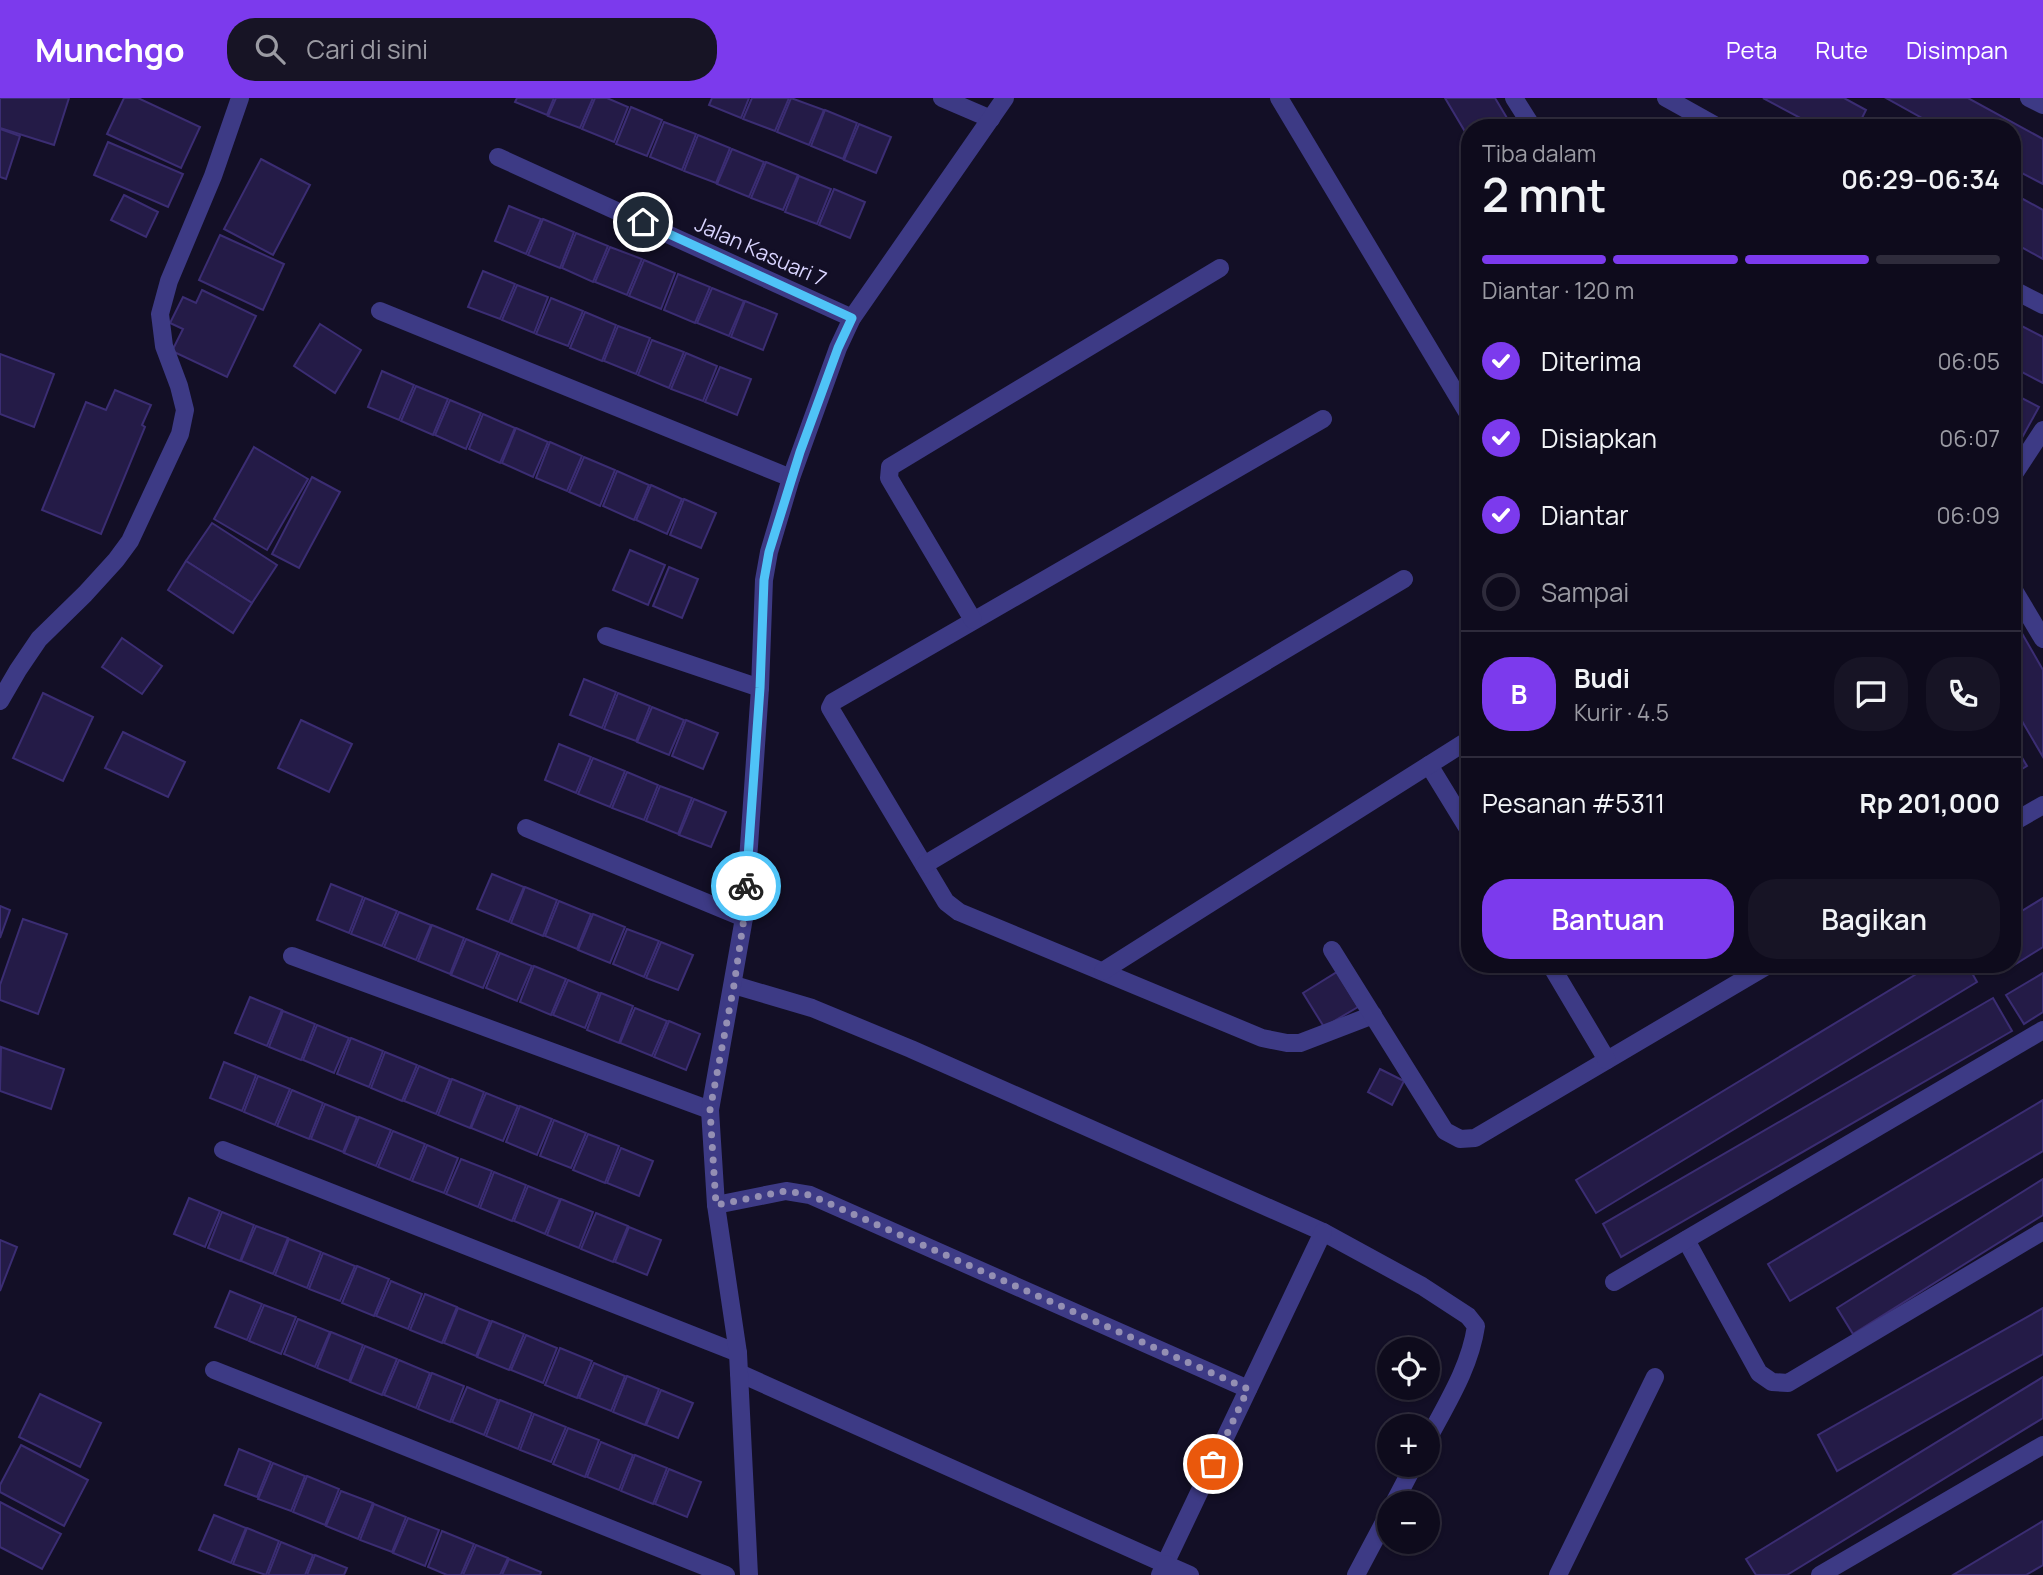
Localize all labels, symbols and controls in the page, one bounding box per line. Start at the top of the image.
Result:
search box [227,18,717,81]
text: Munchgo [35,27,185,72]
icon: search [251,30,289,68]
text: Cari di sini [307,31,428,67]
text: Peta [1726,33,1777,66]
text: Rute [1815,33,1868,66]
text: Disimpan [1906,33,2008,66]
text: Tiba dalam [1482,137,1596,169]
text: 06:29–06:34 [1841,161,2000,197]
text: 2 mnt [1482,163,1607,226]
pin [613,192,673,252]
icon: home [624,203,662,241]
street label: Jalan Kasuari 7 [691,210,831,292]
text: Diantar · 120 m [1482,274,1634,306]
icon: check [1482,342,1520,380]
text: Diterima [1541,343,1642,379]
text: 06:05 [1938,345,2000,377]
icon: check [1482,419,1520,457]
text: Disiapkan [1541,420,1657,456]
text: 06:07 [1939,422,2000,454]
icon: check [1482,496,1520,534]
text: Diantar [1541,497,1629,533]
text: 06:09 [1937,499,2000,531]
text: Sampai [1541,574,1629,610]
button: chat [1834,657,1908,731]
button: phone [1926,657,2000,731]
text: Budi [1574,660,1630,696]
text: B [1511,676,1527,712]
text: Kurir · 4.5 [1574,696,1669,728]
text: Pesanan #5311 [1482,785,1665,821]
text: Rp 201,000 [1859,785,2000,821]
courier [711,851,781,921]
icon: bike [727,867,765,905]
button: Bantuan [1482,879,1734,959]
button: Bagikan [1748,879,2000,959]
map controls [1377,1337,1440,1554]
button: locate [1377,1337,1440,1400]
button: + [1377,1414,1440,1477]
pin [1183,1434,1243,1494]
icon: bag [1194,1445,1232,1483]
button: − [1377,1491,1440,1554]

